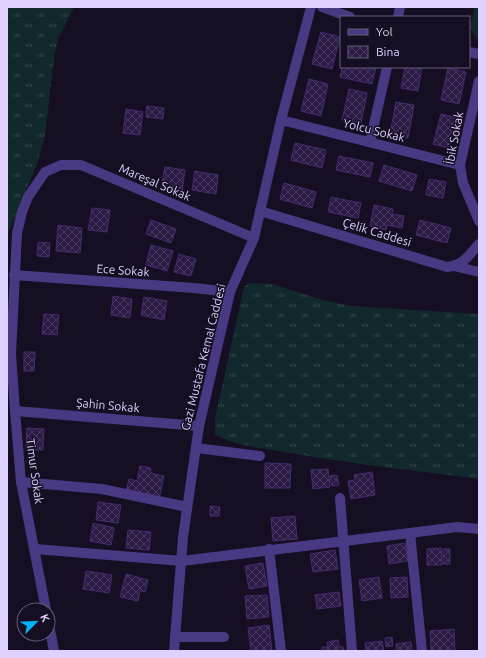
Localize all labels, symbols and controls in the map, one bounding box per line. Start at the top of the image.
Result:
legend [340,16,470,68]
text: Yol [376,25,393,38]
text: Bina [376,45,400,58]
street label: İbik Sokak [443,111,465,165]
street label: Yolcu Sokak [342,116,406,144]
street label: Mareşal Sokak [117,161,193,203]
street label: Çelik Caddesi [341,215,413,249]
street label: Ece Sokak [96,262,150,278]
street label: Gazi Mustafa Kemal Caddesi [178,282,228,432]
street label: Şahin Sokak [76,396,140,414]
street label: Timur Sokak [24,437,46,505]
north arrow [16,602,56,642]
text: K [38,612,52,624]

